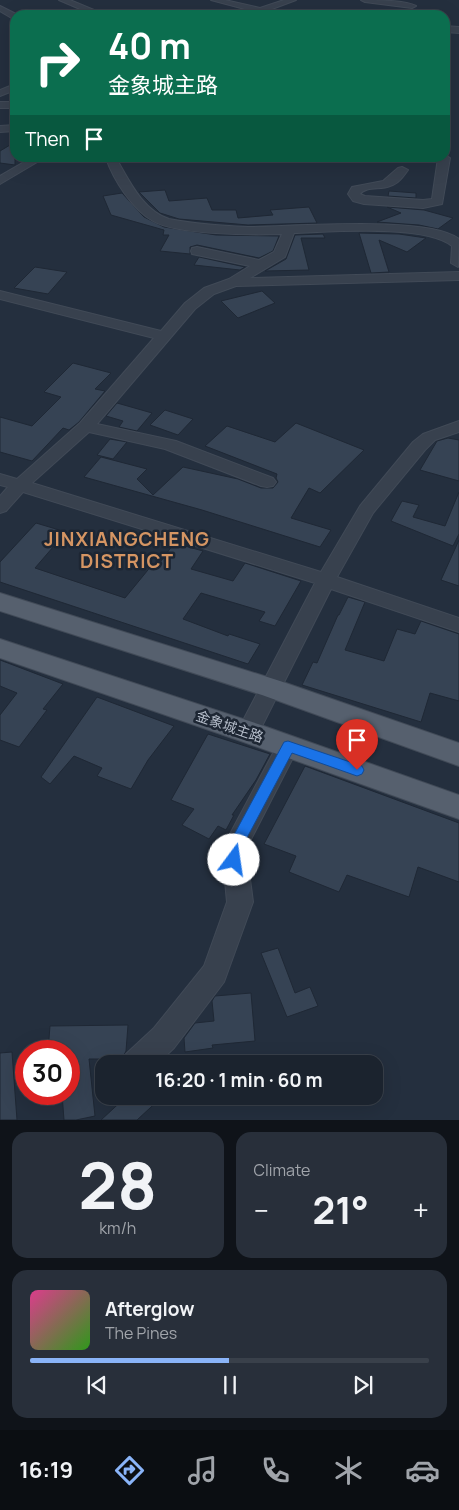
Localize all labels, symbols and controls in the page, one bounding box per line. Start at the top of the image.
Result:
text: 40 m [108,22,191,70]
icon: right [25,30,90,95]
text: 金象城主路 [108,70,218,100]
icon: arrive [80,125,108,153]
text: Then [25,126,70,152]
district label: JINXIANGCHENG DISTRICT [44,526,210,574]
street label: 金象城主路 [194,706,266,746]
pin [336,719,378,770]
icon: arrive [343,726,371,754]
position arrow [207,833,259,885]
speed limit sign: 30 [15,1040,80,1105]
text: 16:20 · 1 min · 60 m [155,1067,323,1093]
text: 28 [78,1140,157,1229]
text: Climate [254,1159,310,1181]
text: 21° [313,1183,369,1235]
text: − [254,1191,269,1229]
text: + [413,1191,429,1229]
text: km/h [99,1217,136,1239]
text: Afterglow [105,1296,194,1322]
text: The Pines [105,1322,177,1344]
icon: previous [83,1371,111,1399]
icon: pause [216,1371,244,1399]
icon: next [349,1371,377,1399]
icon: directions [112,1453,147,1488]
icon: music [185,1453,220,1488]
icon: phone [258,1453,293,1488]
icon: climate [331,1453,366,1488]
icon: car [405,1453,440,1488]
text: 16:19 [19,1455,73,1485]

